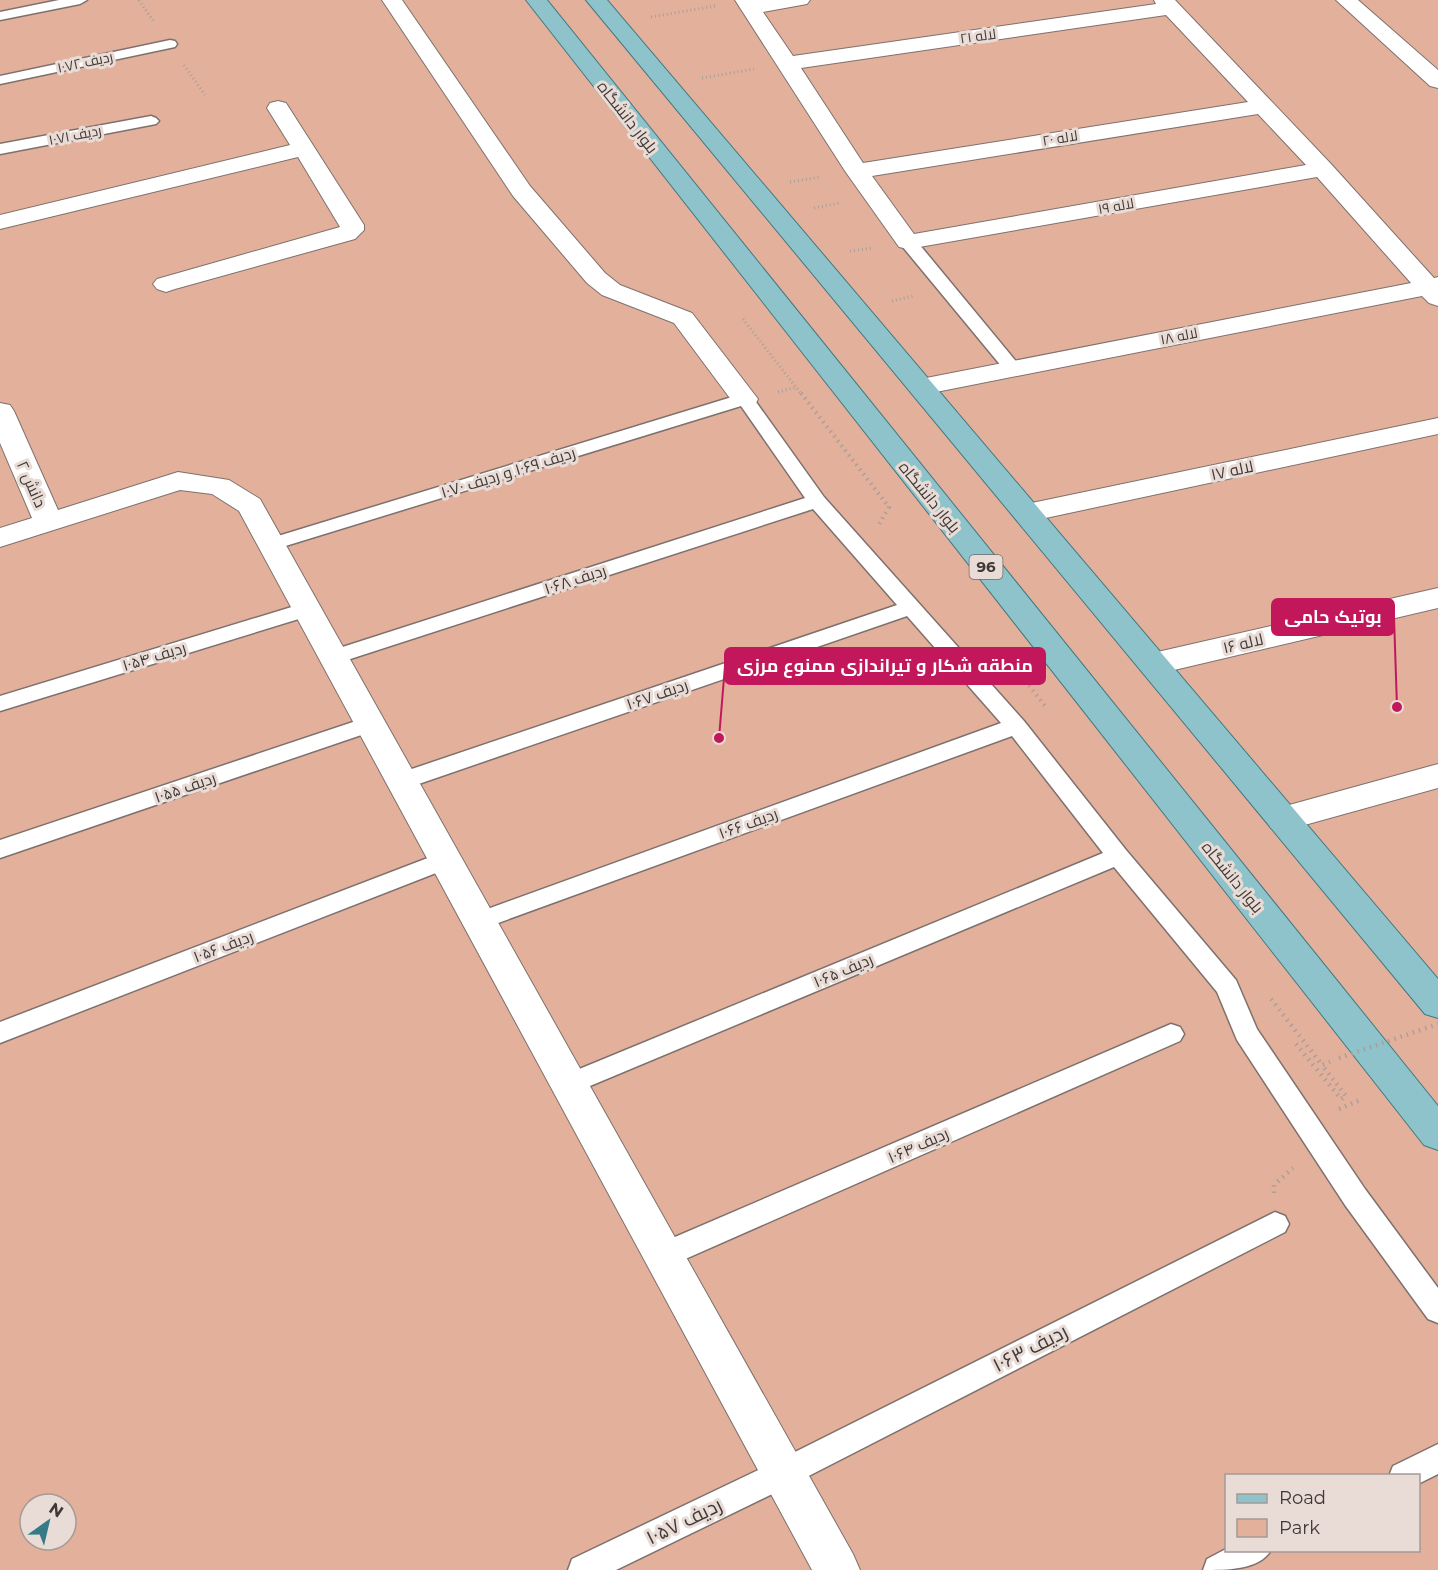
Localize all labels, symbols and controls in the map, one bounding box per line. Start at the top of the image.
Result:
street label: لاله ۲۱ [959,25,997,47]
street label: ردیف ۱۰۷۲ [55,47,115,77]
street label: بلوار دانشگاه [593,77,662,157]
street label: ردیف ۱۰۷۱ [47,121,103,149]
street label: لاله ۲۰ [1041,126,1079,150]
street label: لاله ۱۹ [1097,194,1135,218]
street label: لاله ۱۸ [1159,324,1199,348]
street label: ردیف ۱۰۶۹ و ردیف ۱۰۷۰ [439,443,578,502]
street label: لاله ۱۷ [1209,457,1255,484]
street label: دانش ۲ [12,458,50,511]
street label: بلوار دانشگاه [895,458,964,537]
road number: 96 [970,555,1002,579]
street label: ردیف ۱۰۶۸ [542,561,608,598]
callout: بوتیک حامی [1272,599,1394,635]
text: بوتیک حامی [1284,606,1382,628]
street label: لاله ۱۶ [1221,630,1265,657]
street label: ردیف ۱۰۵۴ [120,638,188,675]
callout: منطقه شکار و تیراندازی ممنوع مرزی [725,648,1045,684]
text: منطقه شکار و تیراندازی ممنوع مرزی [737,655,1033,678]
street label: ردیف ۱۰۶۷ [624,675,690,714]
street label: ردیف ۱۰۵۵ [152,768,218,807]
street label: ردیف ۱۰۶۶ [716,804,780,843]
street label: بلوار دانشگاه [1198,838,1267,917]
street label: ردیف ۱۰۵۶ [191,926,256,967]
street label: ردیف ۱۰۶۵ [811,949,876,991]
street label: ردیف ۱۰۶۴ [885,1124,952,1167]
street label: ردیف ۱۰۶۳ [989,1319,1071,1377]
legend [1225,1474,1420,1552]
text: Road [1279,1487,1326,1509]
north arrow [18,1492,78,1552]
street label: ردیف ۱۰۵۷ [642,1492,726,1550]
text: N [45,1498,67,1521]
text: Park [1279,1517,1320,1539]

